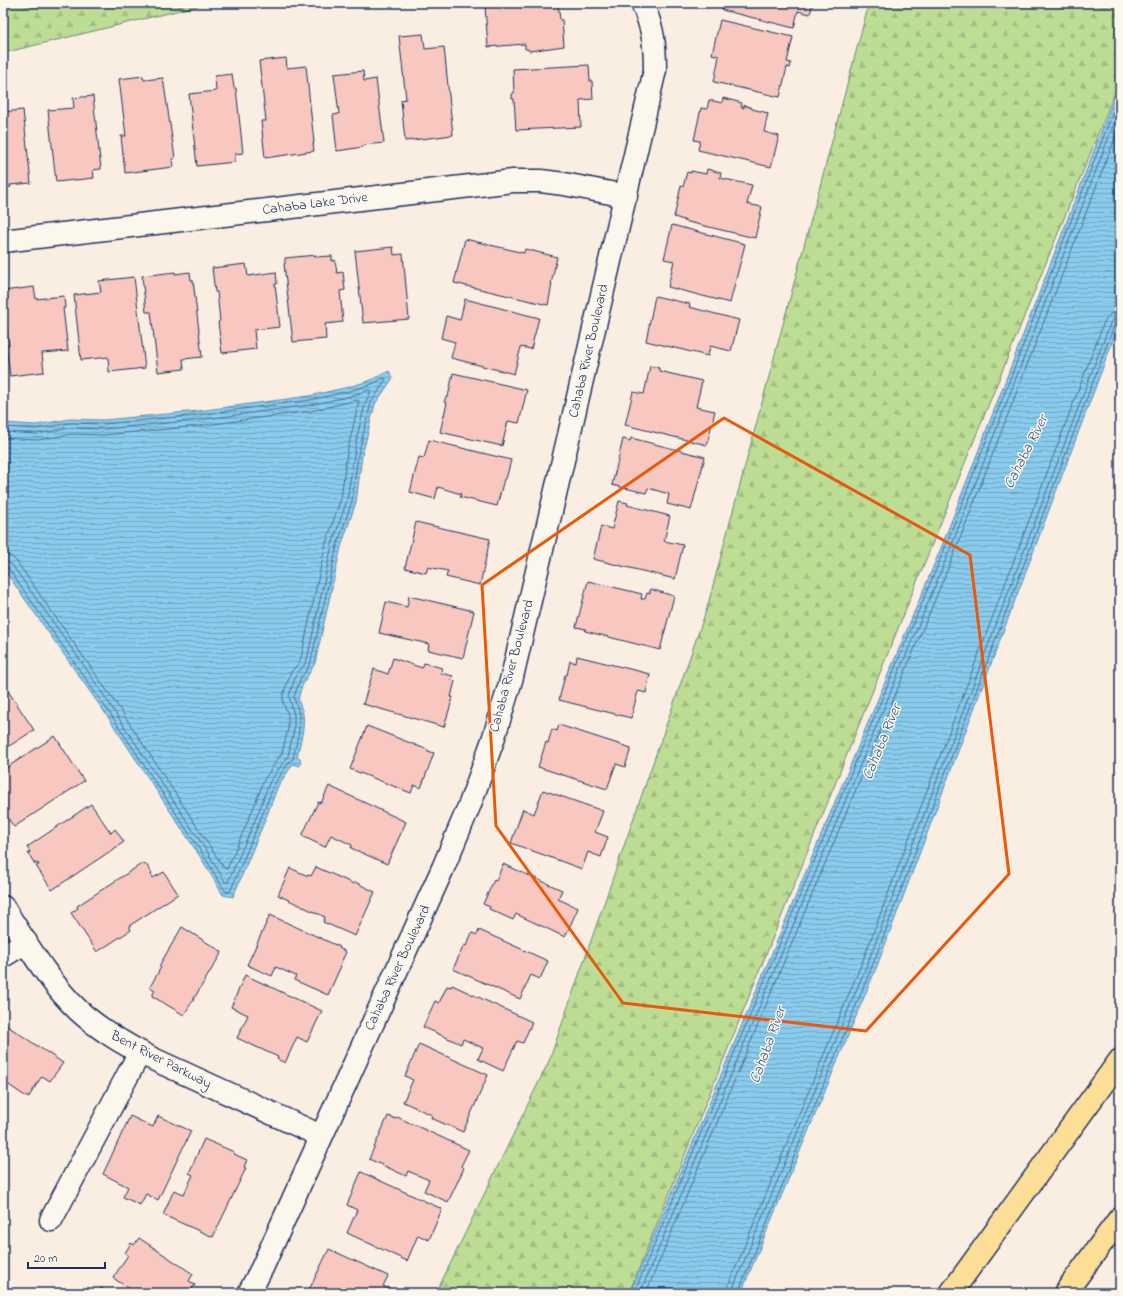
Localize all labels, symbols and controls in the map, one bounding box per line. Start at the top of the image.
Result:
street label: Cahaba Lake Drive [261,187,369,221]
street label: Cahaba River Boulevard [563,282,615,420]
water label: Cahaba River [998,409,1055,493]
street label: Cahaba River Boulevard [484,597,540,735]
water label: Cahaba River [857,699,908,783]
street label: Cahaba River Boulevard [360,902,436,1034]
water label: Cahaba River [744,1001,793,1086]
street label: Bent River Parkway [106,1025,215,1096]
scale bar [28,1244,105,1270]
text: 20 m [34,1250,57,1268]

